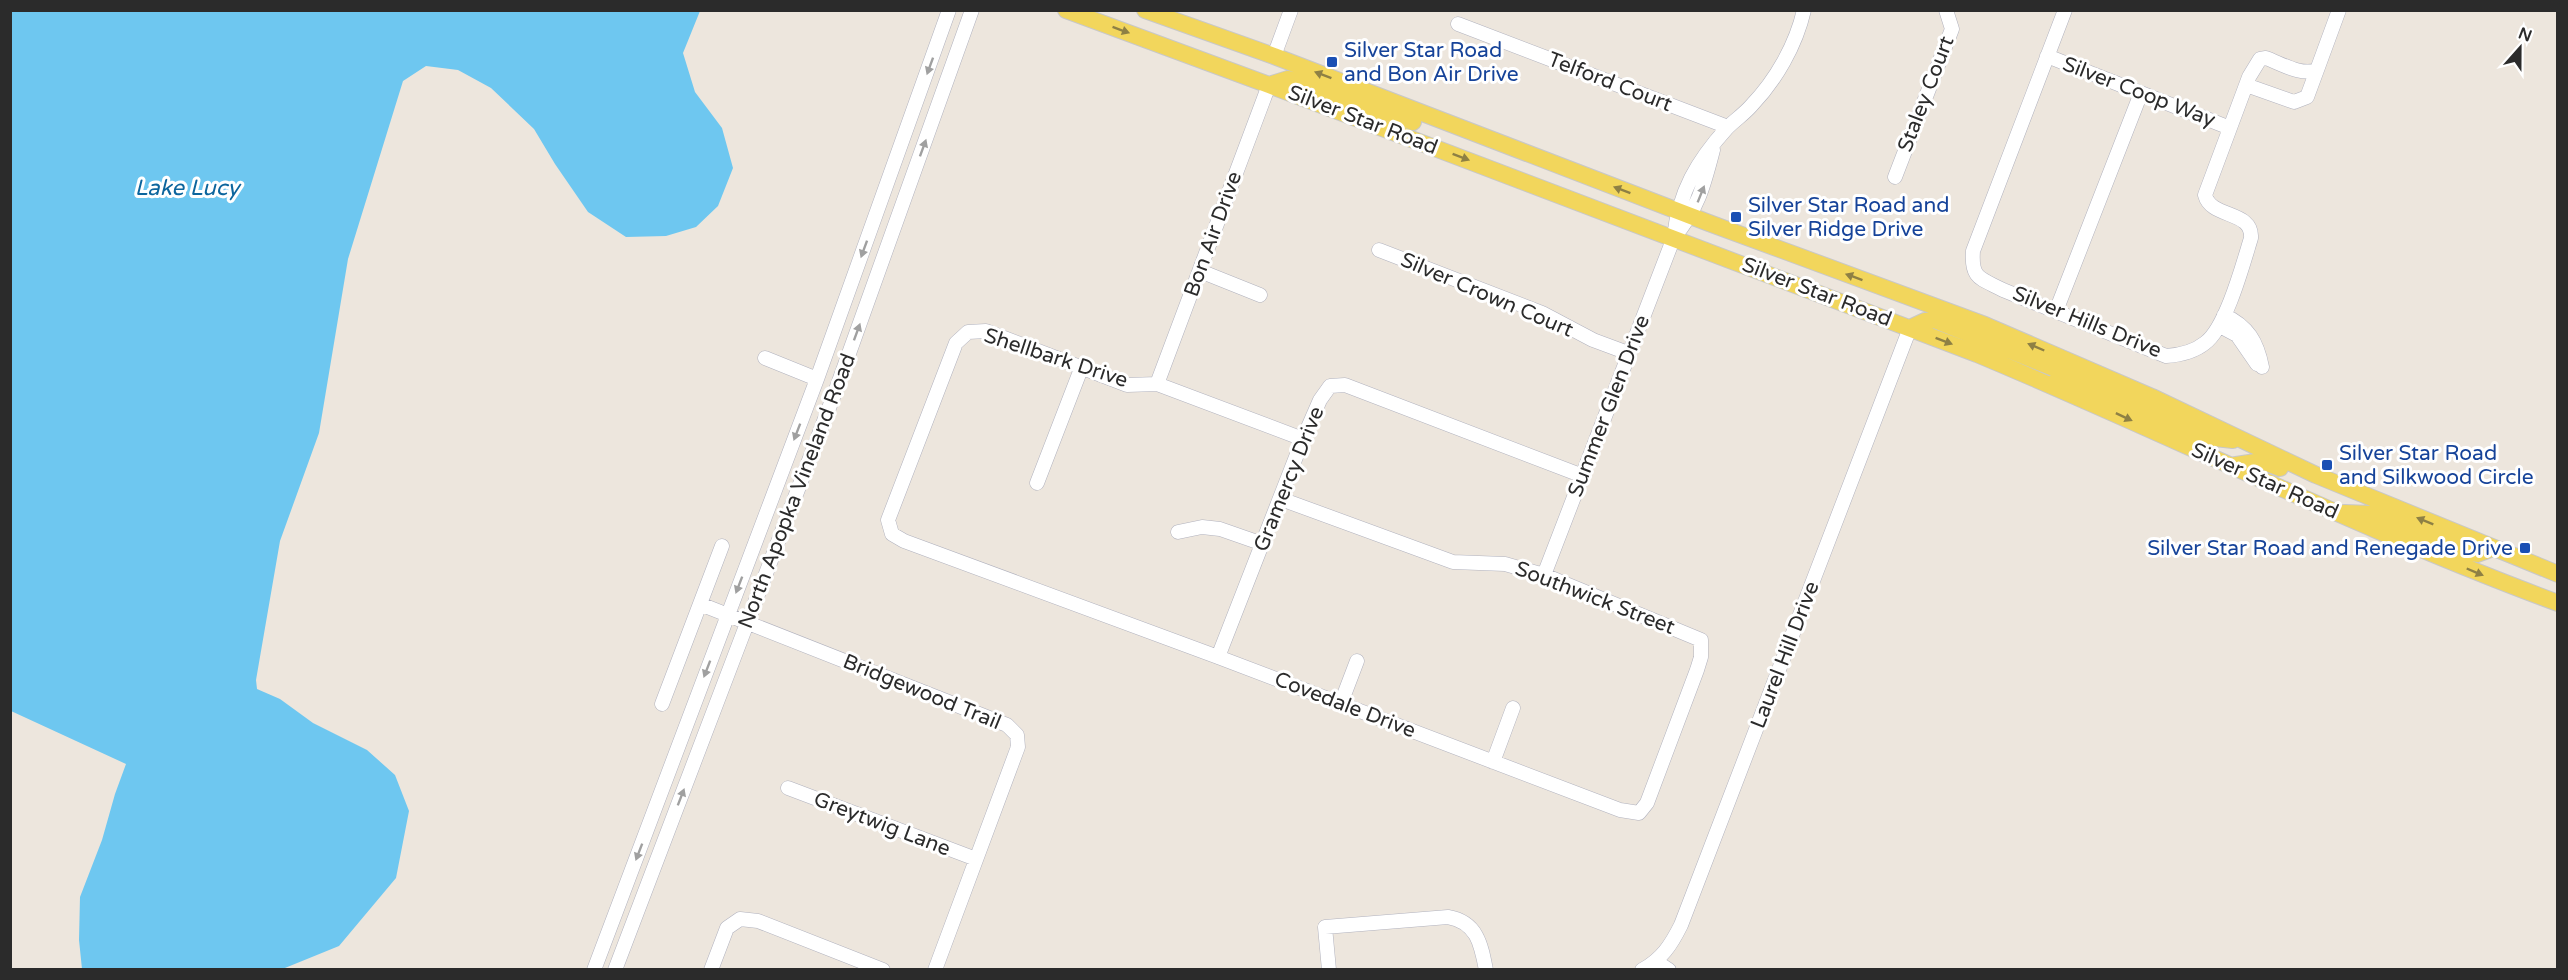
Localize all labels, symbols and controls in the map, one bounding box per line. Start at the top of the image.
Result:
north arrow [2490,18,2550,78]
text: N [2515,23,2535,47]
one-way arrow [1112,26,1130,36]
street label: Staley Court [1892,33,1960,155]
place label: Silver Star Road and Bon Air Drive [1344,38,1519,87]
street label: Telford Court [1544,47,1676,117]
street label: Silver Coop Way [2059,51,2219,133]
marker: Silver Star Road and Bon Air Drive [1325,55,1339,69]
one-way arrow [924,57,934,75]
one-way arrow [1313,70,1331,80]
street label: Silver Star Road [1285,80,1441,160]
one-way arrow [918,139,928,157]
one-way arrow [1452,153,1470,162]
street label: Bon Air Drive [1179,168,1247,300]
water label: Lake Lucy [135,175,241,201]
one-way arrow [1613,185,1631,194]
one-way arrow [1697,185,1706,203]
place label: Silver Star Road and Silver Ridge Drive [1748,193,1949,242]
marker: Silver Star Road and Silver Ridge Drive [1729,210,1743,224]
one-way arrow [858,240,868,258]
street label: Silver Crown Court [1397,247,1577,343]
street label: Silver Star Road [1739,252,1895,332]
one-way arrow [1845,272,1863,282]
street label: Silver Hills Drive [2009,281,2165,363]
street label: Summer Glen Drive [1563,312,1655,500]
one-way arrow [852,323,862,341]
street label: Shellbark Drive [981,323,1131,393]
one-way arrow [1936,336,1954,346]
one-way arrow [2027,342,2045,352]
street label: North Apopka Vineland Road [733,350,861,632]
street label: Gramercy Drive [1249,403,1330,555]
one-way arrow [2115,413,2132,422]
one-way arrow [792,423,801,441]
street label: Silver Star Road [2188,437,2342,525]
place label: Silver Star Road and Silkwood Circle [2339,441,2534,490]
marker: Silver Star Road and Silkwood Circle [2320,458,2334,472]
one-way arrow [2416,516,2434,526]
place label: Silver Star Road and Renegade Drive [2147,536,2513,561]
marker: Silver Star Road and Renegade Drive [2518,541,2532,555]
street label: Southwick Street [1512,556,1678,640]
one-way arrow [2467,567,2485,577]
one-way arrow [733,576,743,594]
street label: Laurel Hill Drive [1745,578,1825,732]
street label: Bridgewood Trail [839,649,1005,735]
one-way arrow [702,660,711,678]
street label: Covedale Drive [1271,667,1419,743]
street label: Greytwig Lane [810,786,954,862]
one-way arrow [676,788,686,806]
one-way arrow [633,843,643,861]

